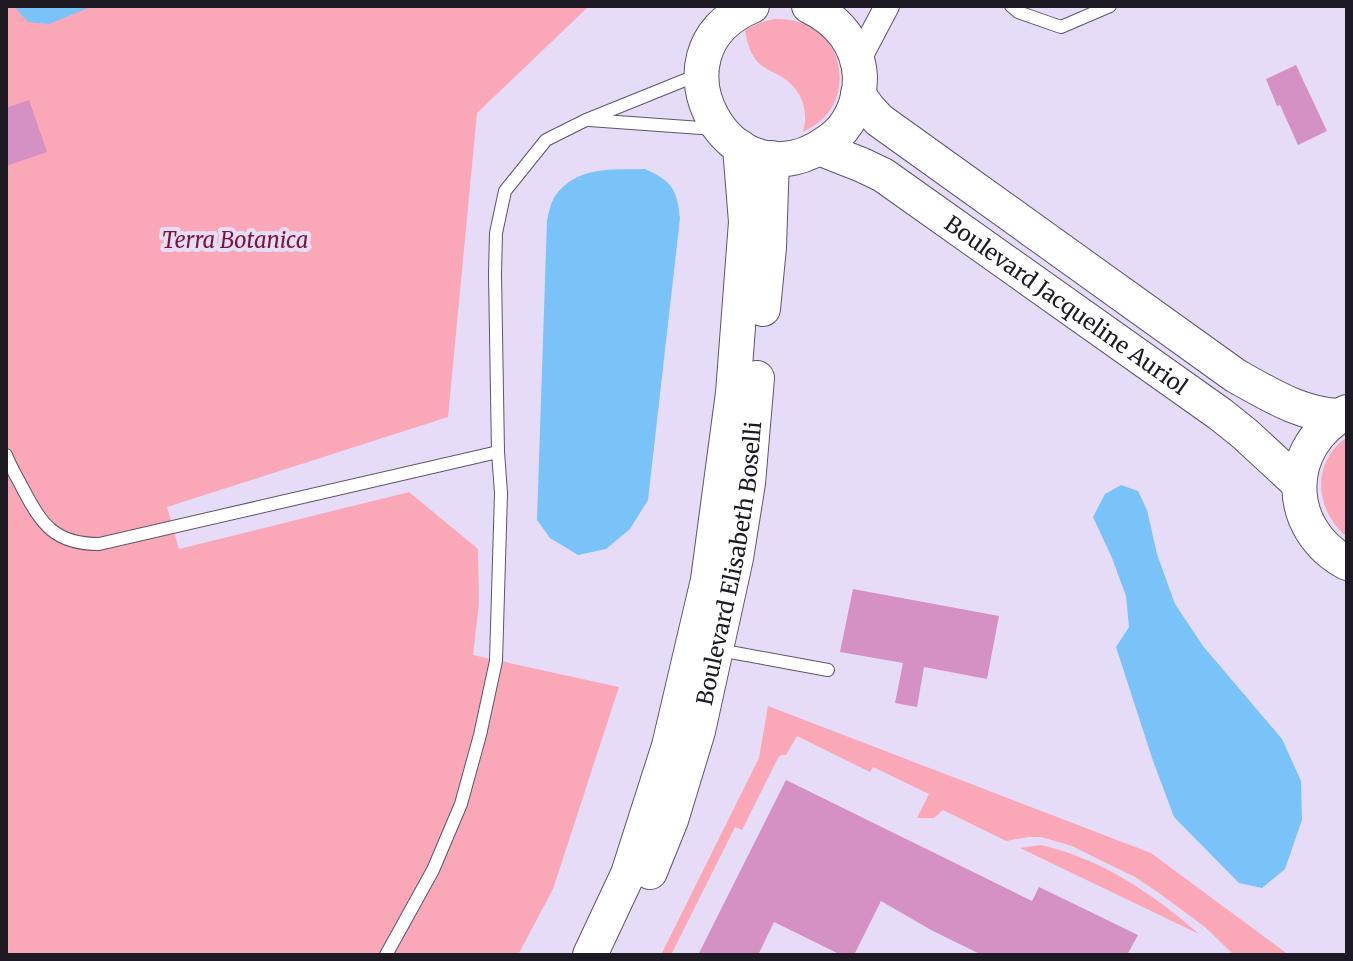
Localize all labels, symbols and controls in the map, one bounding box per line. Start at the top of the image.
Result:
street label: Boulevard Jacqueline Auriol [939,209,1193,401]
park label: Terra Botanica [162,226,308,254]
street label: Boulevard Elisabeth Boselli [690,420,767,708]

